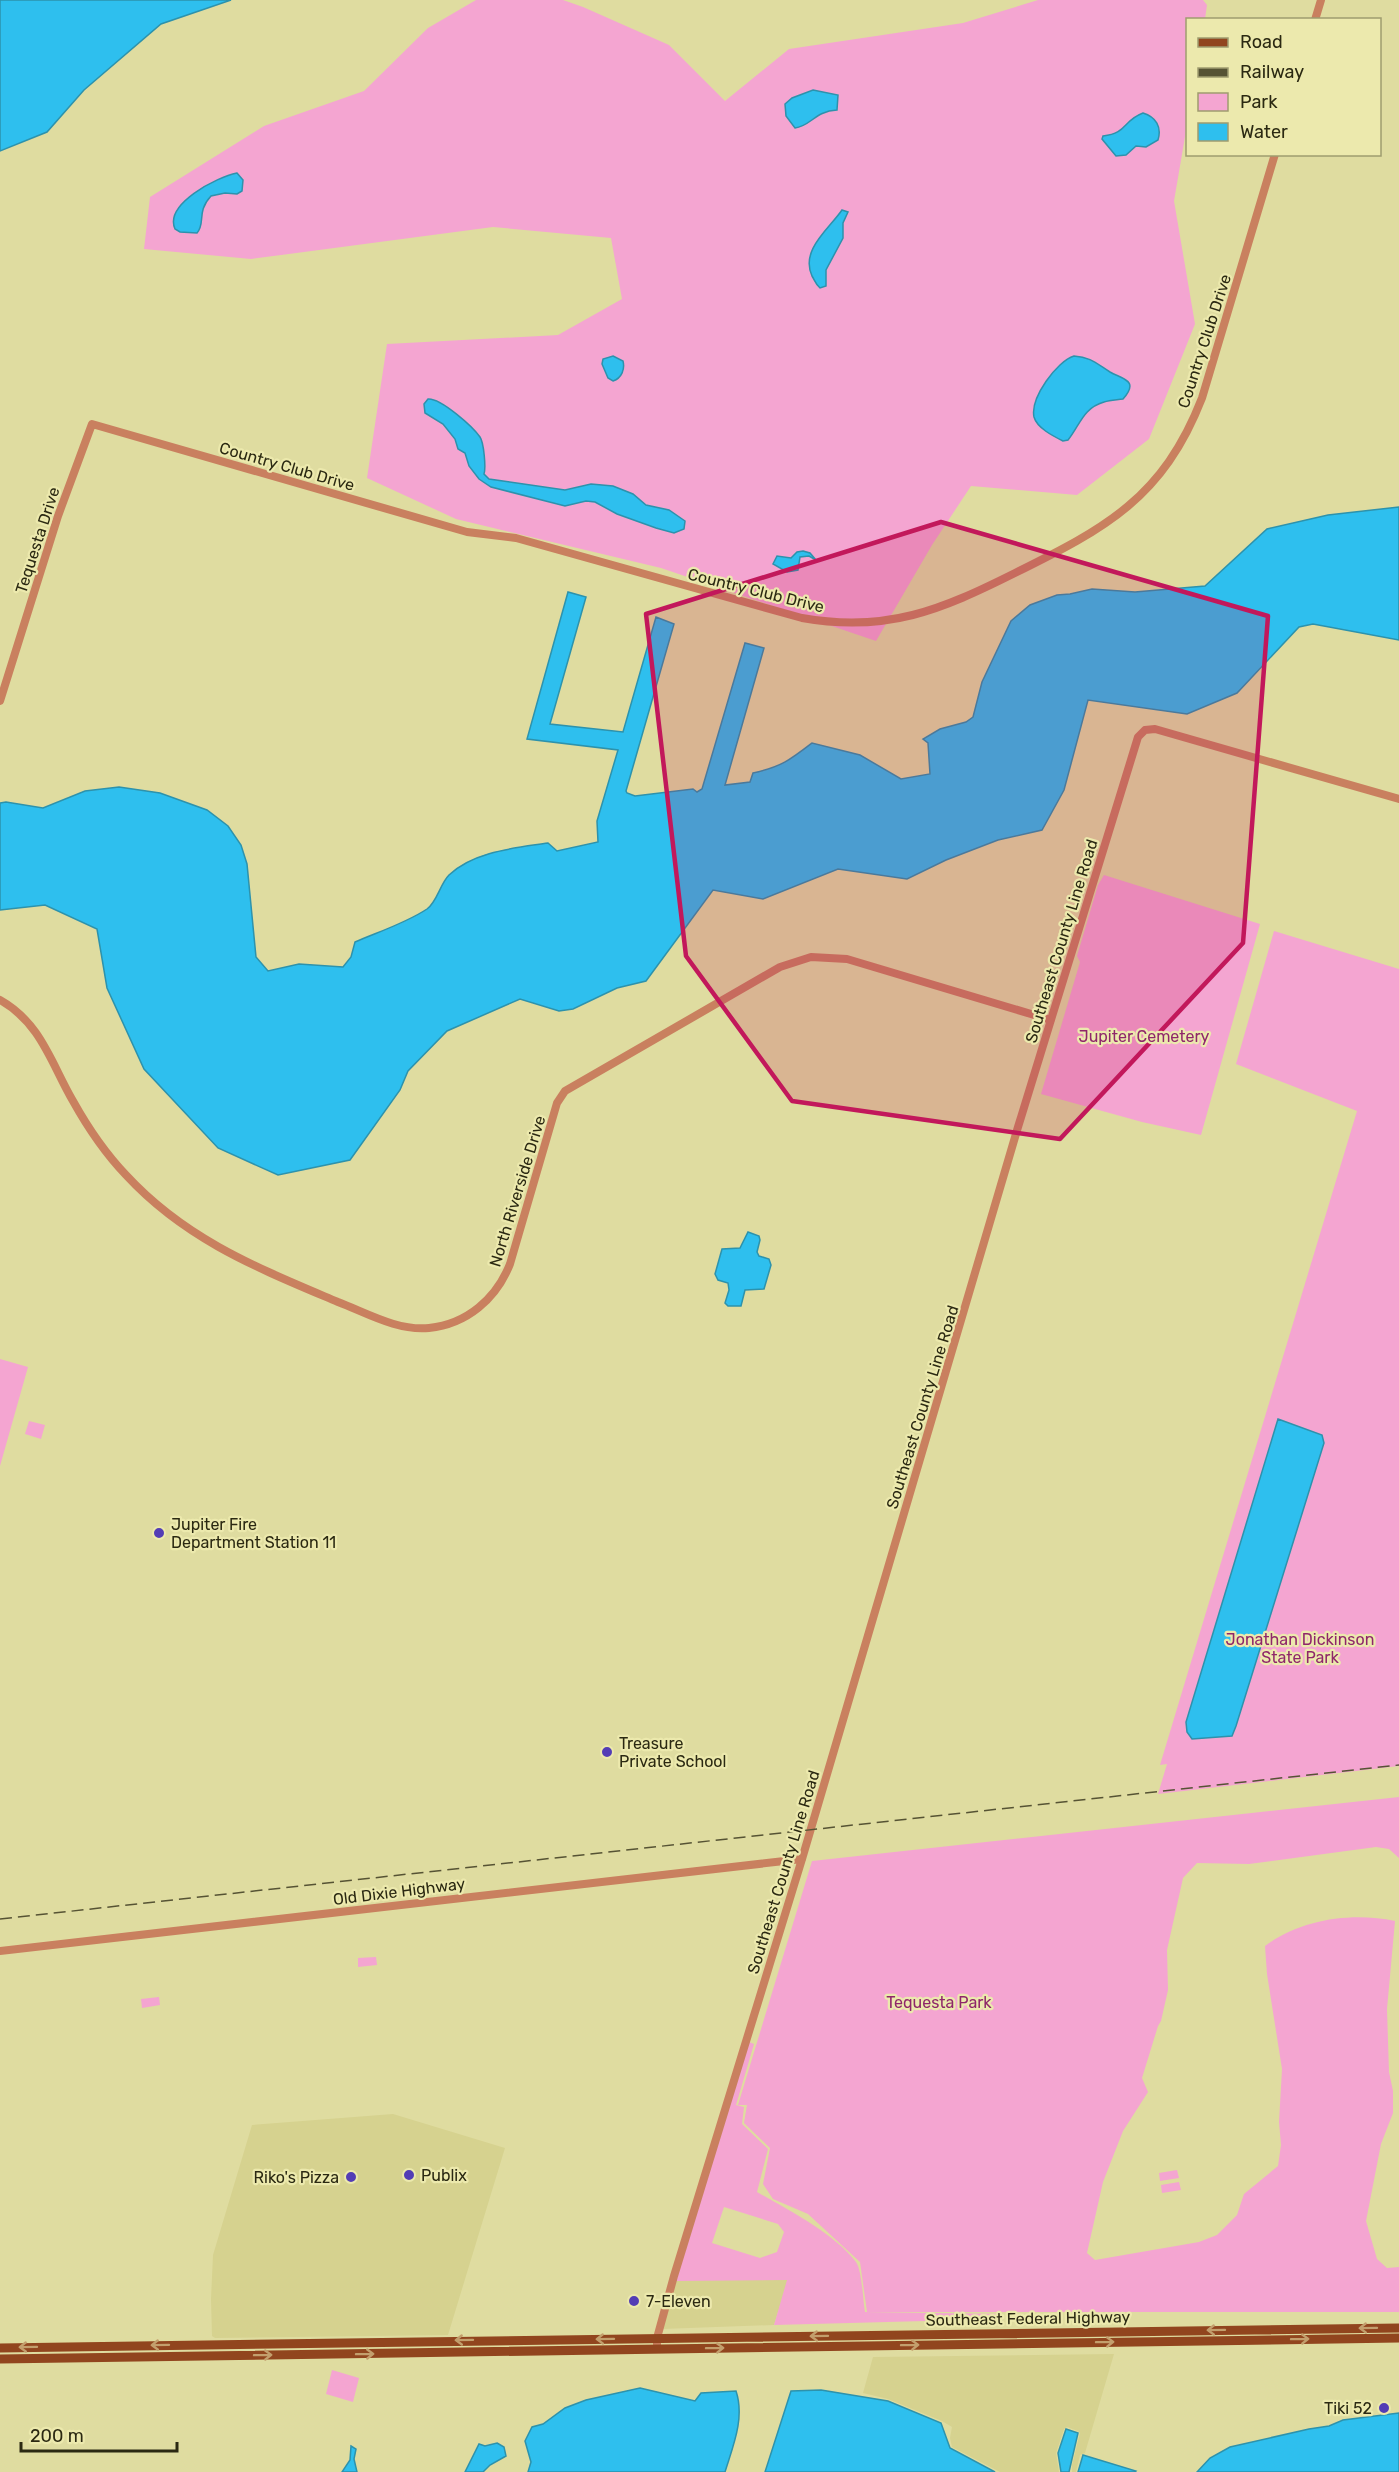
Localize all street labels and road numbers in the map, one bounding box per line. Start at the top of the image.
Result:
street label: Country Club Drive [1174,272,1235,411]
street label: Country Club Drive [217,438,357,495]
street label: Tequesta Drive [11,485,64,596]
street label: Country Club Drive [686,564,826,617]
street label: Southeast County Line Road [1021,837,1102,1045]
street label: North Riverside Drive [485,1113,550,1269]
street label: Southeast County Line Road [882,1303,963,1511]
street label: Southeast County Line Road [743,1768,824,1976]
street label: Old Dixie Highway [332,1874,466,1909]
street label: Southeast Federal Highway [926,2307,1131,2330]

